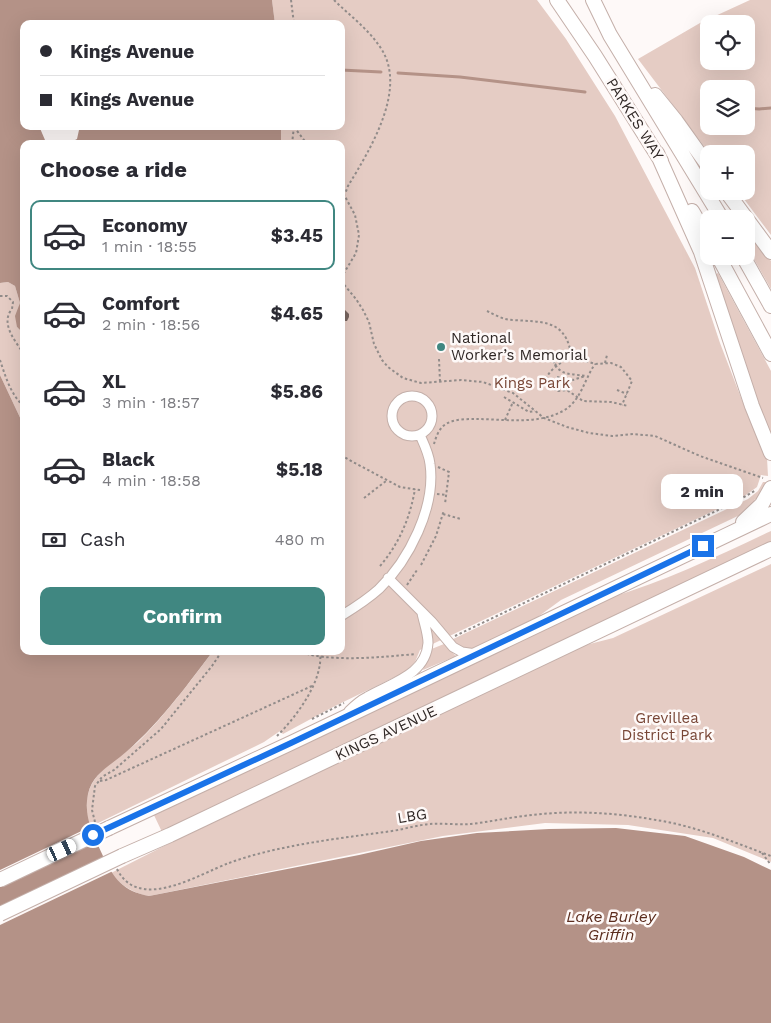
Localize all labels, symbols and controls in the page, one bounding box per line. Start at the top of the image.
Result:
map controls [700,15,755,265]
button: locate [700,15,755,70]
text: Kings Avenue [70,40,194,63]
street label: PARKES WAY [603,75,668,164]
button: layers [700,80,755,135]
text: Kings Avenue [70,88,194,111]
button: + [700,145,755,200]
text: Choose a ride [40,157,187,182]
button: − [700,210,755,265]
icon: car [42,213,87,258]
text: Economy [102,214,187,237]
text: $3.45 [271,224,323,247]
text: 1 min · 18:55 [102,237,197,256]
icon: car [42,291,87,336]
text: Comfort [102,292,180,315]
text: $4.65 [270,302,323,325]
text: 2 min · 18:56 [102,315,200,334]
place label: National Worker’s Memorial [451,329,588,364]
marker: National Worker’s Memorial [435,341,447,353]
icon: car [42,369,87,414]
text: XL [102,370,126,393]
park label: Kings Park [494,374,571,392]
text: $5.86 [271,380,323,403]
text: 3 min · 18:57 [102,393,200,412]
icon: car [42,447,87,492]
text: Black [102,448,155,471]
text: $5.18 [276,458,323,481]
text: 4 min · 18:58 [102,471,201,490]
callout: 2 min [662,474,744,508]
text: 2 min [680,482,724,501]
icon: cash [40,526,68,554]
text: Cash [80,528,126,551]
text: 480 m [275,530,325,549]
route end [692,535,714,557]
button: Confirm [40,587,325,645]
street label: KINGS AVENUE [332,702,440,764]
park label: Grevillea District Park [621,709,713,744]
street label: LBG [396,805,428,827]
route start [82,824,104,846]
car [45,837,78,863]
water label: Lake Burley Griffin [566,907,657,944]

